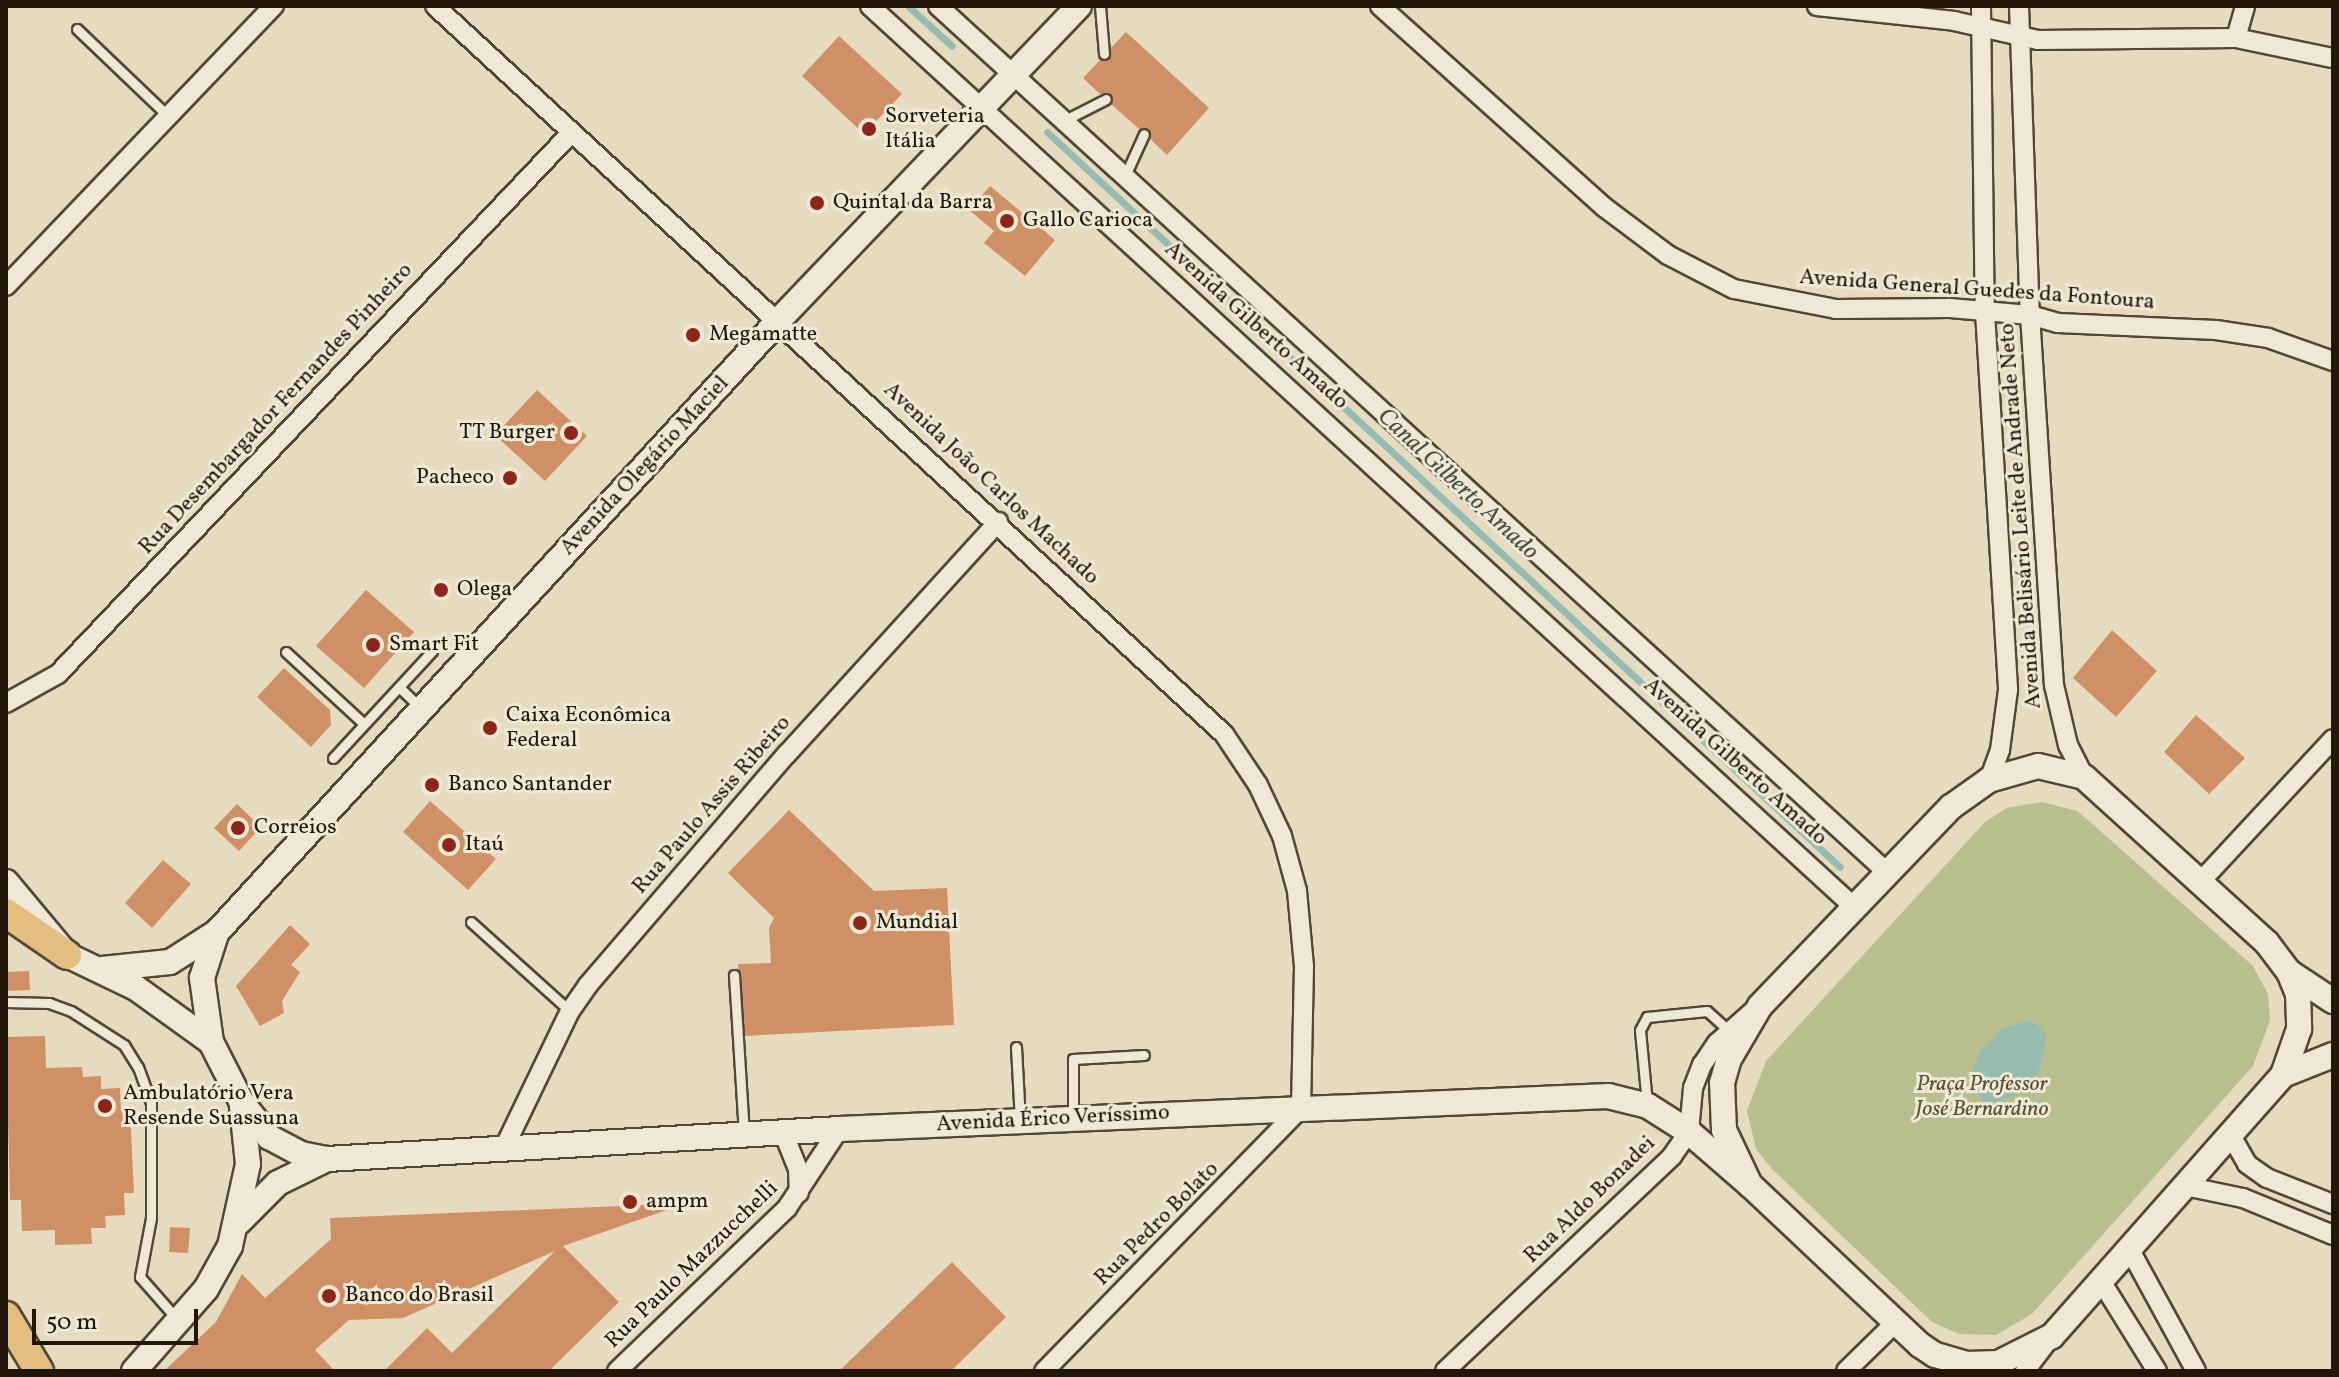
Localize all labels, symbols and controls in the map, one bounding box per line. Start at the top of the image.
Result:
place label: Sorveteria Itália [885,103,985,154]
marker: Sorveteria Itália [860,120,878,138]
place label: Quintal da Barra [833,190,993,216]
marker: Quintal da Barra [808,194,826,212]
place label: Gallo Carioca [1023,208,1153,234]
marker: Gallo Carioca [998,212,1016,230]
street label: Avenida Gilberto Amado [1159,237,1353,415]
street label: Rua Desembargador Fernandes Pinheiro [134,258,418,560]
street label: Avenida General Guedes da Fontoura [1799,264,2155,316]
place label: Megamatte [709,322,817,348]
street label: Avenida Belisário Leite de Andrade Neto [1994,322,2048,710]
marker: Megamatte [684,326,702,344]
street label: Avenida Olegário Maciel [555,371,735,561]
street label: Avenida João Carlos Machado [878,377,1104,591]
water label: Canal Gilberto Amado [1371,403,1543,567]
place label: TT Burger [459,420,555,446]
marker: TT Burger [562,424,580,442]
place label: Pacheco [416,465,494,491]
marker: Pacheco [501,469,519,487]
place label: Olega [457,577,512,603]
marker: Olega [432,581,450,599]
place label: Smart Fit [389,632,479,658]
marker: Smart Fit [364,636,382,654]
street label: Avenida Gilberto Amado [1638,673,1832,851]
place label: Caixa Econômica Federal [506,702,671,754]
street label: Rua Paulo Assis Ribeiro [627,710,797,900]
marker: Caixa Econômica Federal [481,719,499,737]
place label: Banco Santander [448,772,612,798]
marker: Banco Santander [423,776,441,794]
place label: Correios [254,815,337,841]
marker: Correios [229,819,247,837]
place label: Itaú [465,832,504,858]
marker: Itaú [440,836,458,854]
place label: Mundial [876,910,958,936]
marker: Mundial [851,914,869,932]
park label: Praça Professor José Bernardino [1916,1071,2048,1122]
place label: Ambulatório Vera Resende Suassuna [123,1080,299,1132]
marker: Ambulatório Vera Resende Suassuna [94,1095,116,1117]
street label: Avenida Érico Veríssimo [935,1100,1171,1138]
street label: Rua Aldo Bonadei [1519,1131,1661,1269]
street label: Rua Pedro Bolato [1089,1156,1225,1292]
street label: Rua Paulo Mazzucchelli [600,1176,784,1354]
place label: ampm [646,1189,709,1215]
marker: ampm [621,1193,639,1211]
place label: Banco do Brasil [345,1283,494,1309]
marker: Banco do Brasil [320,1287,338,1305]
scale bar [36,1293,202,1343]
text: 50 m [46,1306,98,1340]

